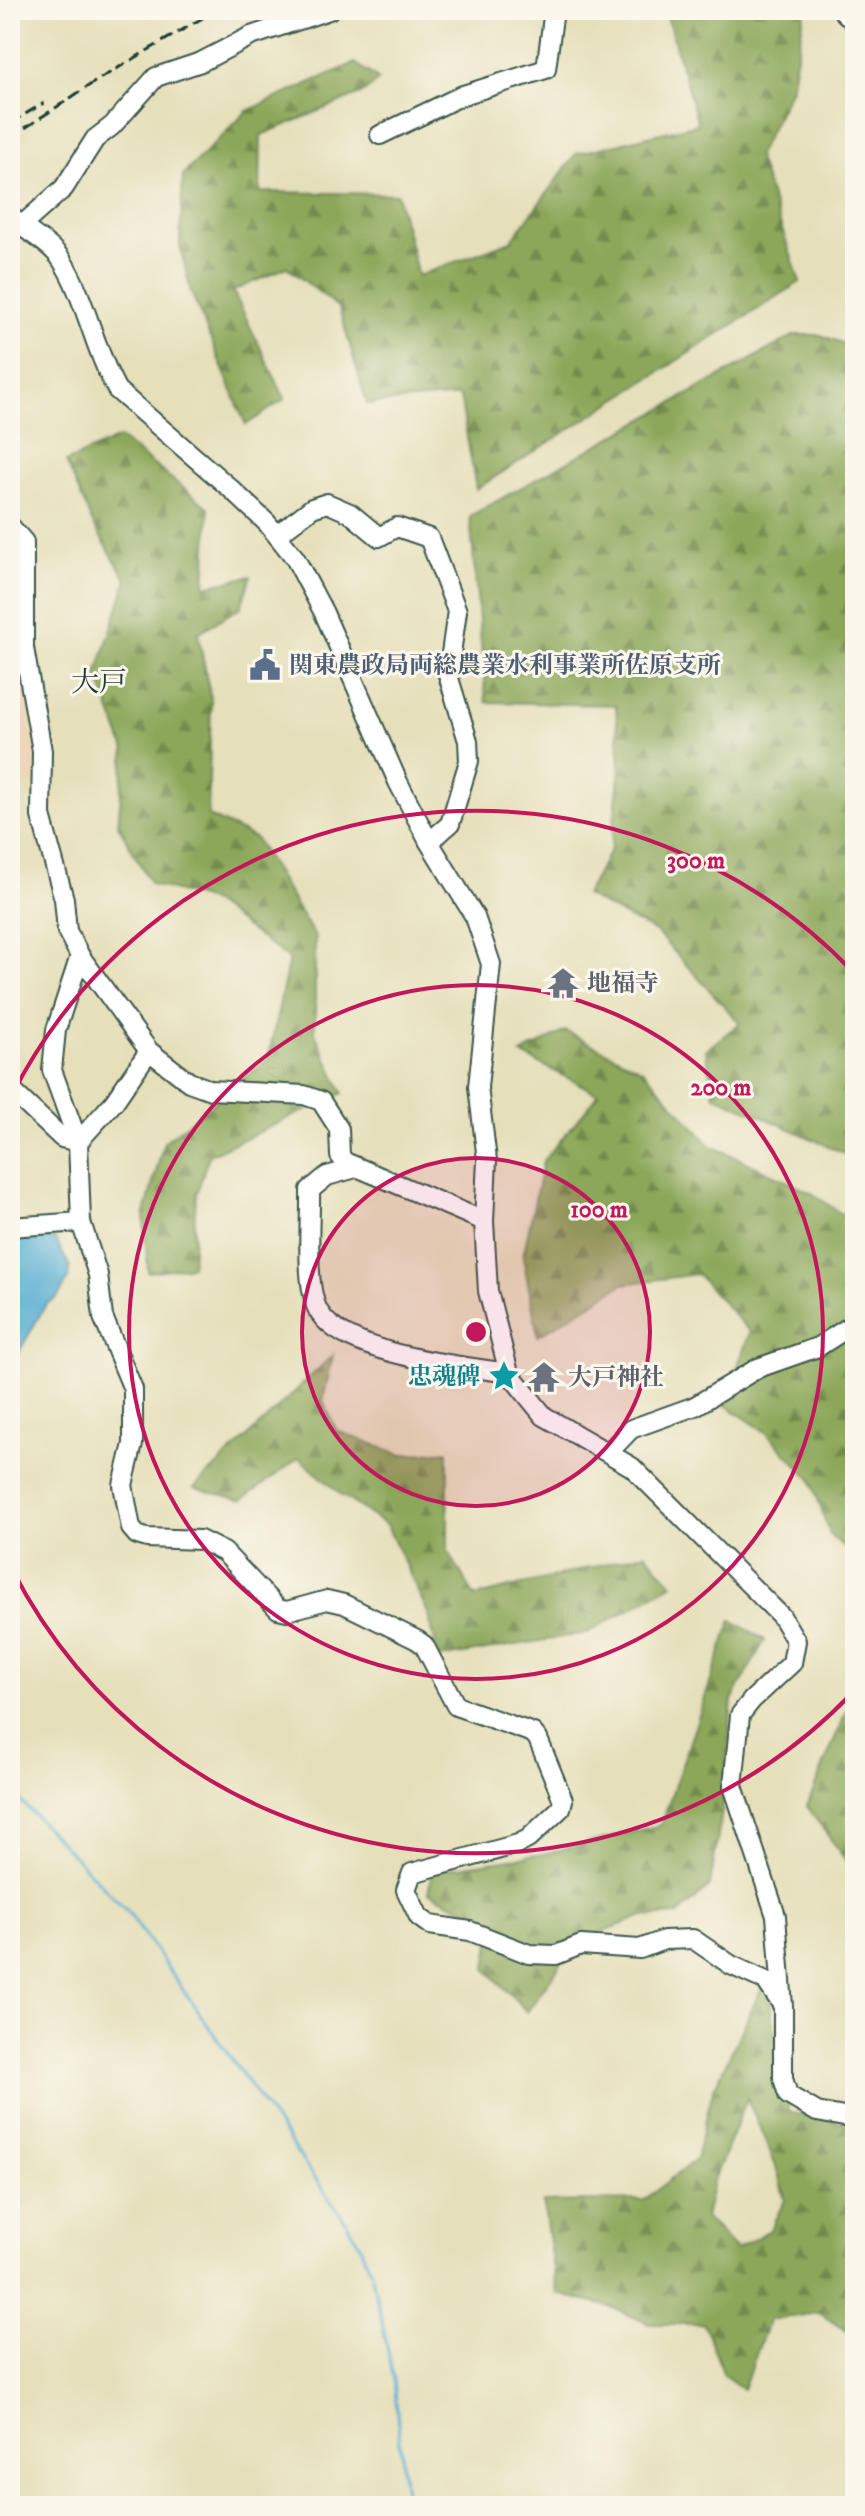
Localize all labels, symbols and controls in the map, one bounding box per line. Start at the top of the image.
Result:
public building icon: 関東農政局両総農業水利事業所佐原支所 [248,648,282,682]
place label: 関東農政局両総農業水利事業所佐原支所 [289,651,721,681]
district label: 大戸 [71,665,127,700]
text: 300 m [667,846,725,876]
temple icon: 地福寺 [546,966,580,1000]
place label: 地福寺 [587,969,659,999]
text: 200 m [691,1073,751,1103]
text: 100 m [570,1195,628,1225]
centre of rings [462,1318,490,1346]
place icon: 忠魂碑 [487,1359,521,1393]
temple icon: 大戸神社 [527,1360,561,1394]
place label: 忠魂碑 [408,1362,480,1392]
place label: 大戸神社 [568,1363,664,1393]

